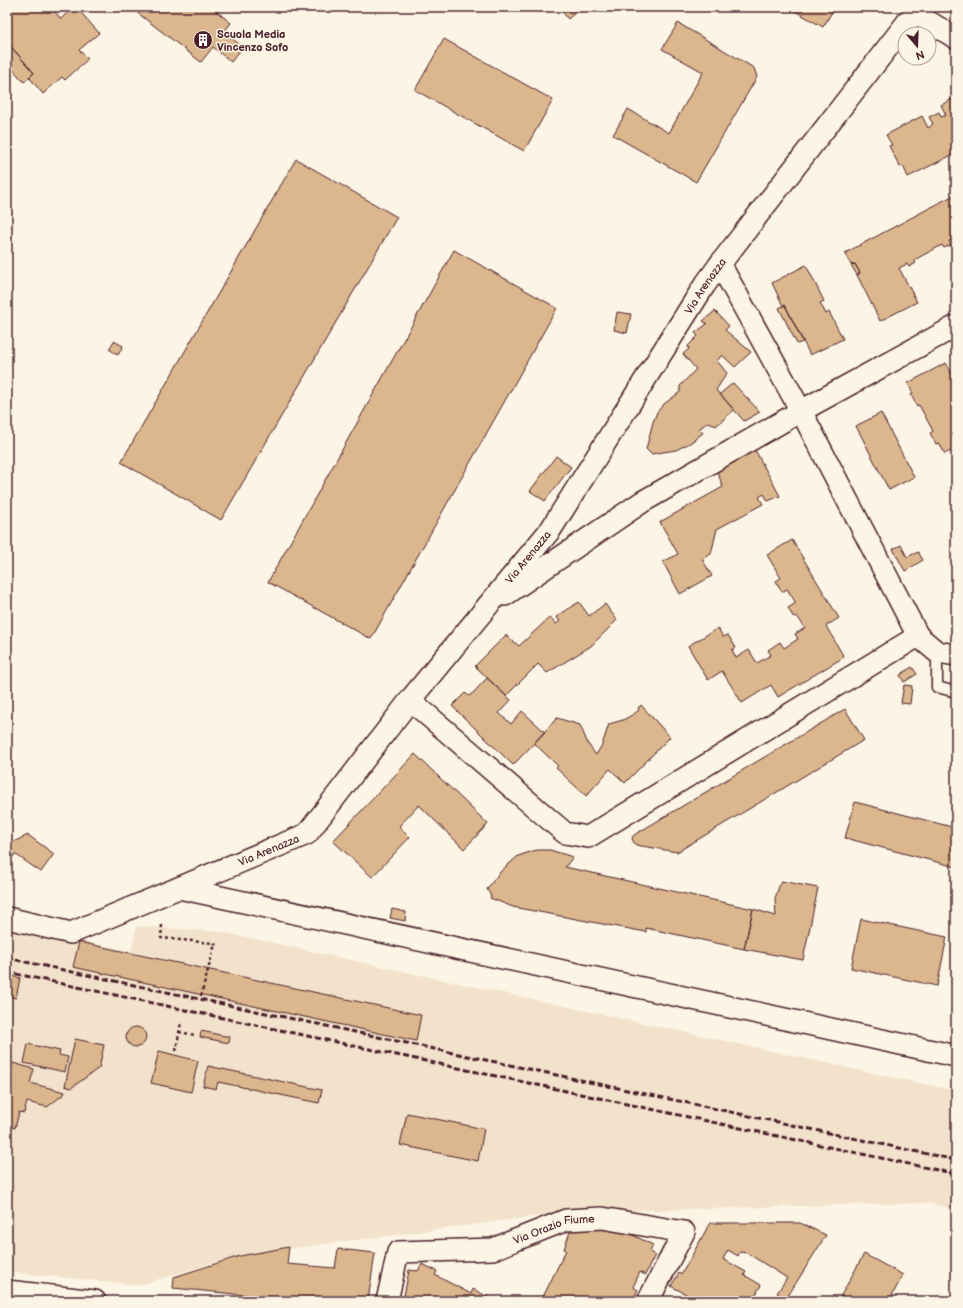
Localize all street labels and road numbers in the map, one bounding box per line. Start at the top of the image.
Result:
street label: Via Arenazza [682,256,729,316]
street label: Via Arenazza [502,528,554,586]
street label: Via Arenazza [236,832,301,869]
street label: Via Orazio Fiume [511,1212,595,1247]

